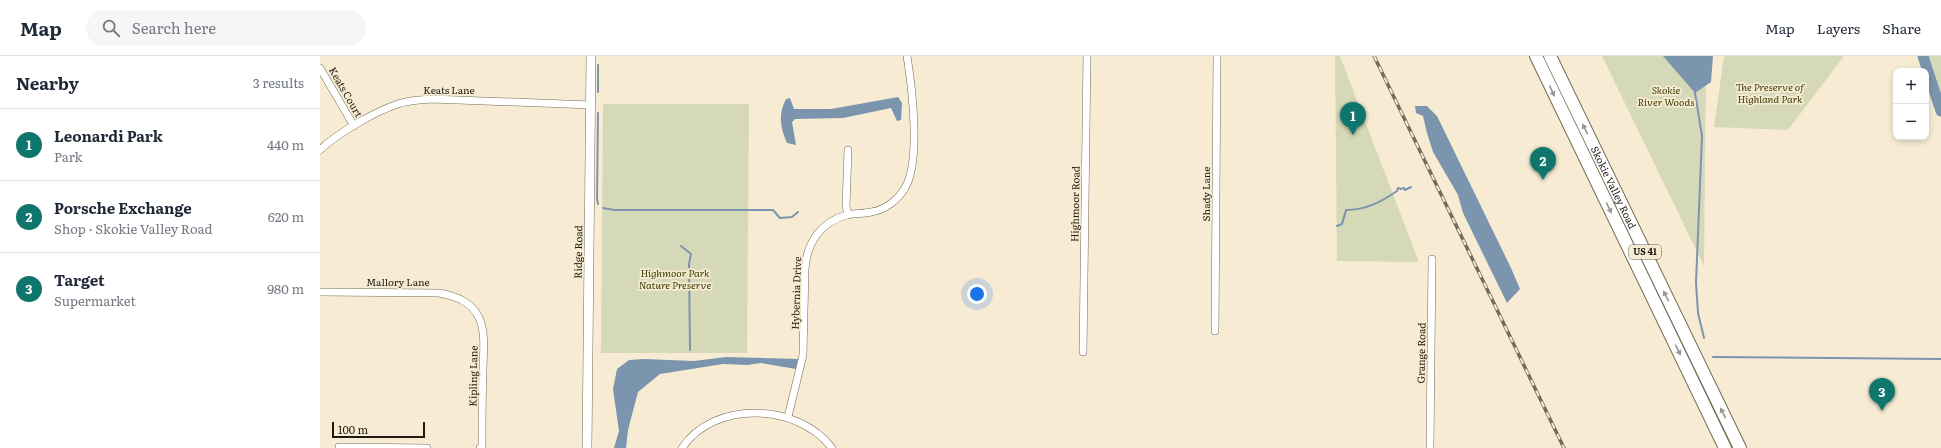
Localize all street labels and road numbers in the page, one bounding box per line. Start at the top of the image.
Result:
street label: Keats Court [326,64,367,120]
street label: Keats Lane [423,82,475,97]
street label: Skokie Valley Road [1588,143,1641,231]
street label: Highmoor Road [1066,166,1083,242]
street label: Shady Lane [1198,167,1213,221]
street label: Ridge Road [570,225,585,279]
road number: US 41 [1629,245,1661,259]
street label: Hybernia Drive [787,256,804,330]
street label: Mallory Lane [366,274,430,289]
street label: Grange Road [1412,322,1429,384]
street label: Kipling Lane [464,345,481,407]

